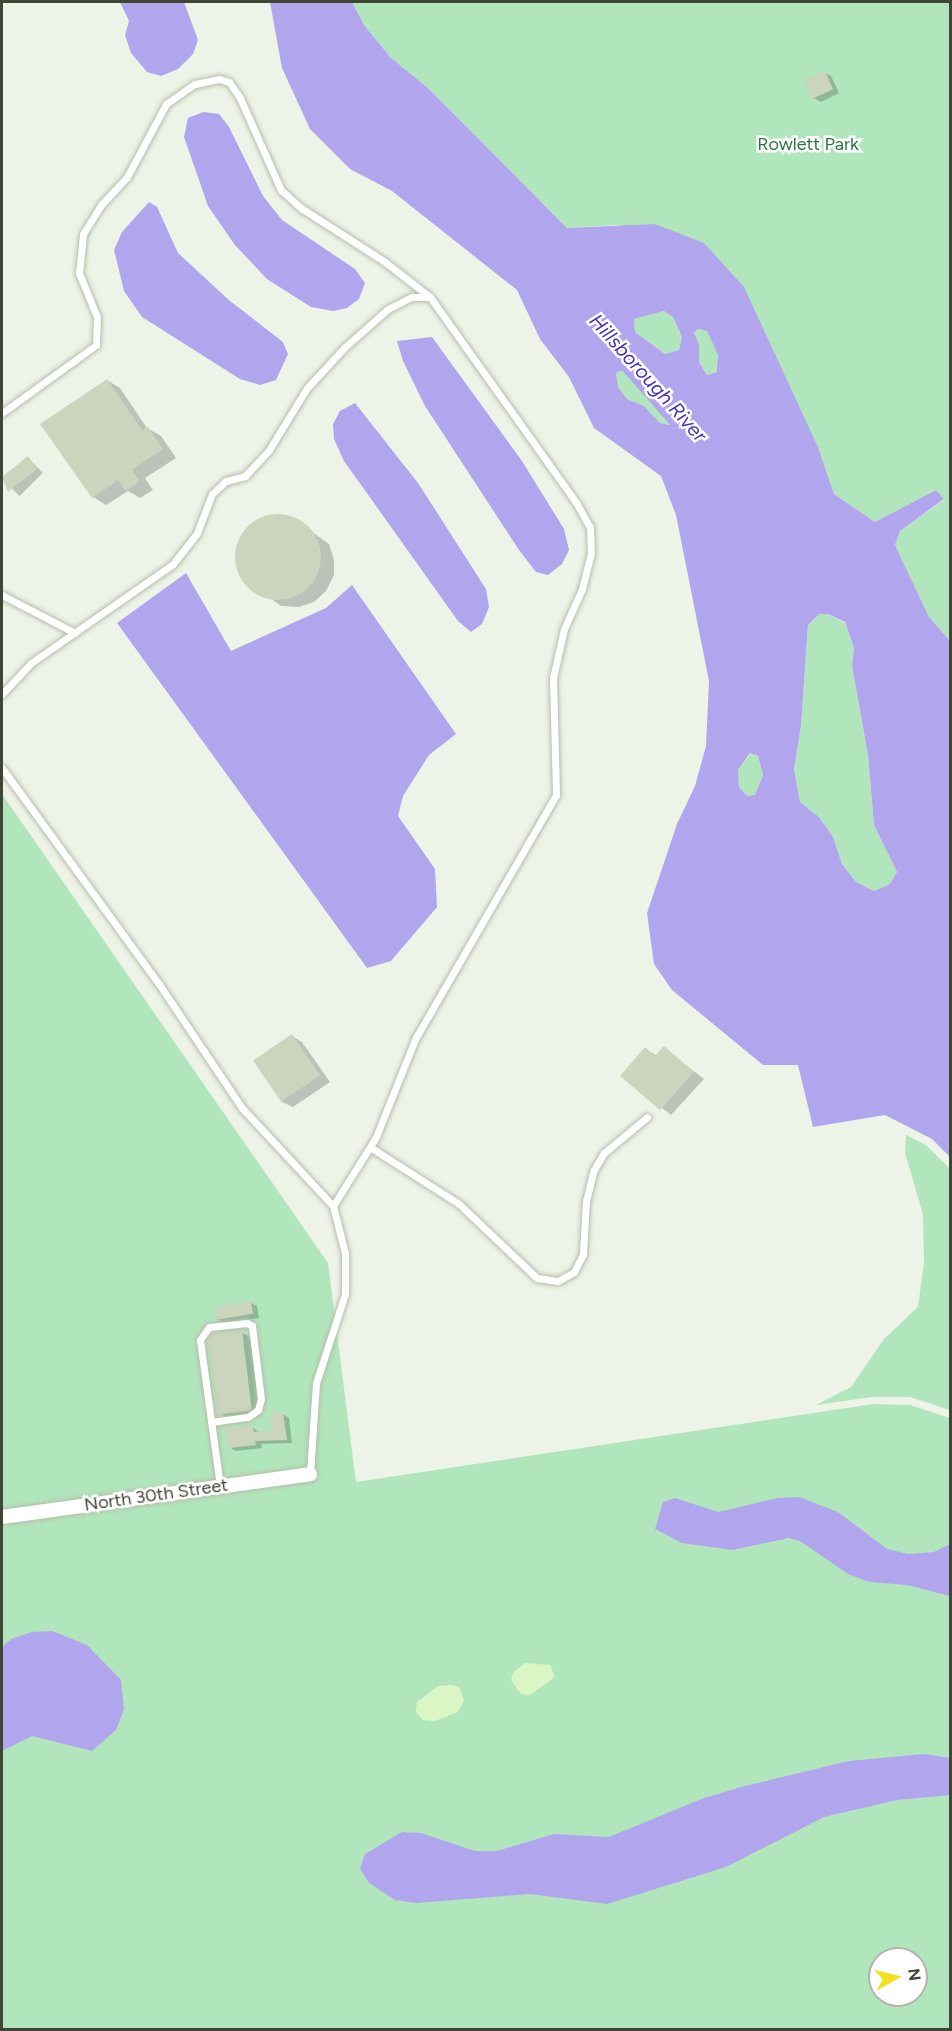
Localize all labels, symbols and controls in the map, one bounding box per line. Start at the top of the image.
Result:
park label: Rowlett Park [757,133,859,155]
water label: Hillsborough River [584,309,712,447]
street label: North 30th Street [83,1474,229,1516]
north arrow [868,1947,928,2007]
text: N [904,1967,925,1982]

